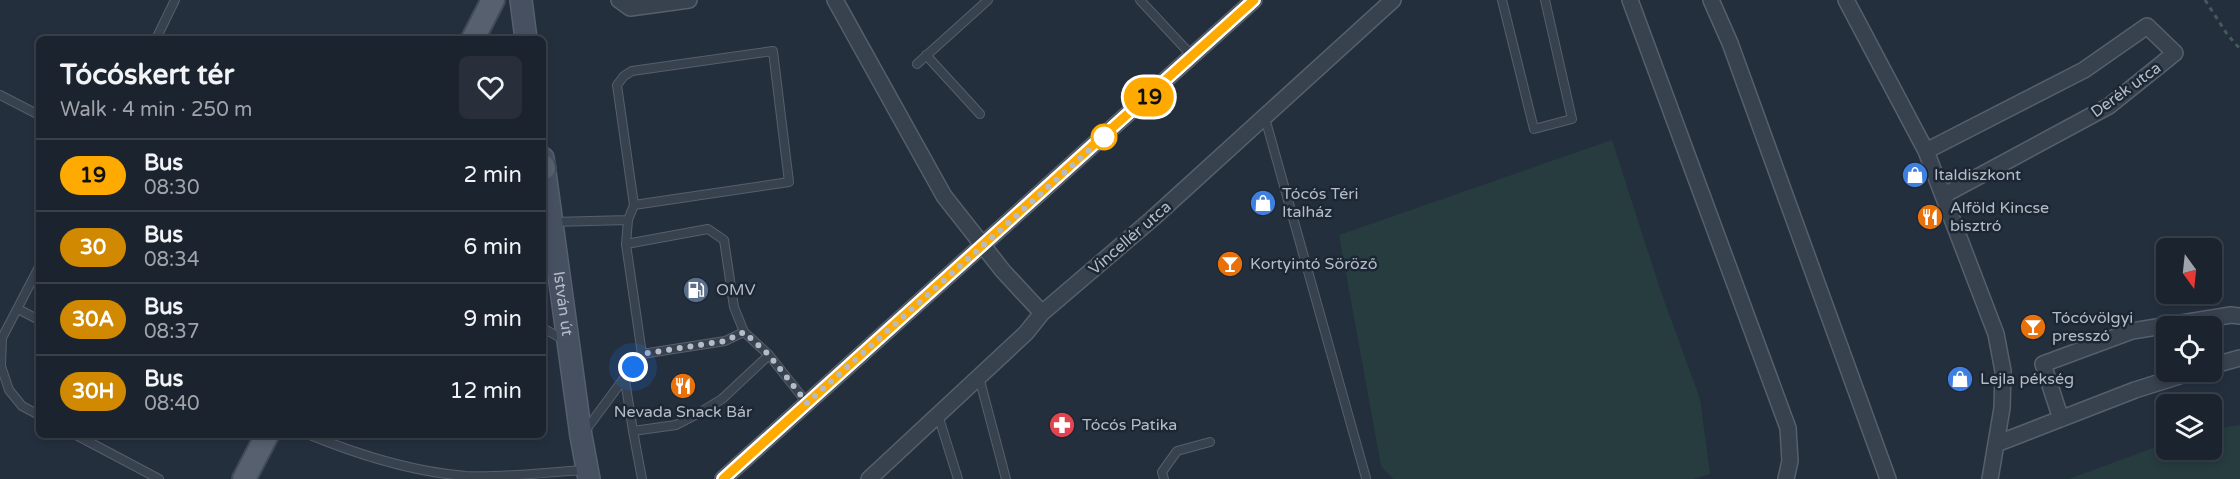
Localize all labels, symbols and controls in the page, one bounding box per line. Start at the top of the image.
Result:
button: heart [459,56,522,119]
text: Tócóskert tér [60,58,234,92]
street label: Derék utca [2087,58,2165,122]
line badge: 19 [1122,78,1176,116]
text: 19 [1136,85,1162,110]
text: Walk · 4 min · 250 m [60,98,252,122]
unlabelled marker [1091,124,1117,150]
text: Bus [144,150,183,176]
shop icon: Italdiszkont [1900,160,1930,190]
text: 2 min [463,162,522,188]
text: 19 [80,163,106,188]
place label: Italdiszkont [1934,165,2021,185]
text: 08:30 [144,176,199,200]
place label: Tócós Téri Italház [1282,184,1358,222]
shop icon: Tócós Téri Italház [1248,188,1278,218]
street label: Vincellér utca [1085,197,1175,279]
place label: Alföld Kincse bisztró [1950,198,2049,236]
restaurant icon: Alföld Kincse bisztró [1915,202,1945,232]
text: Bus [144,222,183,248]
text: 6 min [463,234,522,260]
text: 30 [80,235,106,260]
north arrow [2156,238,2222,304]
map controls [2156,238,2222,460]
text: 08:34 [144,248,199,272]
bar icon: Kortyintó Söröző [1215,249,1245,279]
place label: Kortyintó Söröző [1250,254,1378,274]
street label: István út [549,270,577,337]
fuel station icon: OMV [681,275,711,305]
place label: OMV [716,280,756,300]
text: Bus [144,294,183,320]
text: 9 min [463,306,522,332]
text: 30A [72,307,114,332]
place label: Tócóvölgyi presszó [2052,308,2133,346]
bar icon: Tócóvölgyi presszó [2018,312,2048,342]
button: locate [2156,316,2222,382]
text: 08:37 [144,320,200,344]
your location [618,352,648,382]
shop icon: Lejla pékség [1945,364,1975,394]
text: Bus [144,366,183,392]
place label: Lejla pékség [1980,369,2074,389]
restaurant icon: Nevada Snack Bár [668,371,698,401]
text: 12 min [450,378,522,404]
text: 30H [72,379,114,404]
text: 08:40 [144,392,200,416]
button: layers [2156,394,2222,460]
place label: Nevada Snack Bár [614,402,753,422]
pharmacy icon: Tócós Patika [1047,410,1077,440]
place label: Tócós Patika [1082,415,1177,435]

